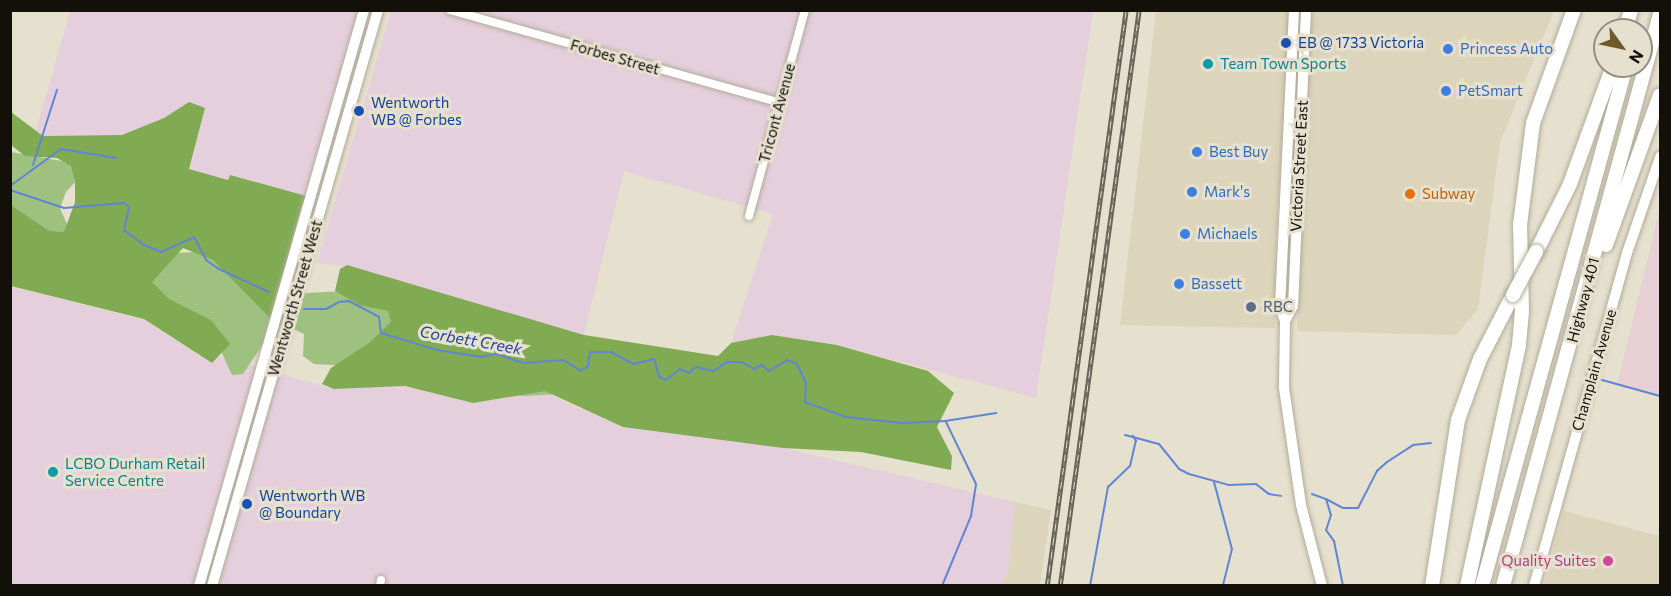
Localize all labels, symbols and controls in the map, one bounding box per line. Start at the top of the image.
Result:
north arrow [1593,18,1653,78]
place label: EB @ 1733 Victoria [1298,34,1424,52]
street label: Forbes Street [568,36,662,78]
marker: EB @ 1733 Victoria [1279,36,1293,50]
place label: Princess Auto [1460,40,1553,58]
marker: Princess Auto [1441,42,1455,56]
text: N [1626,47,1648,67]
place label: Team Town Sports [1220,55,1346,73]
marker: Team Town Sports [1201,57,1215,71]
street label: Tricont Avenue [755,61,799,165]
place label: PetSmart [1458,82,1523,100]
marker: PetSmart [1439,84,1453,98]
place label: Wentworth WB @ Forbes [371,93,462,128]
street label: Victoria Street East [1287,100,1311,232]
marker: Wentworth WB @ Forbes [352,104,366,118]
place label: Best Buy [1209,143,1268,161]
marker: Best Buy [1190,145,1204,159]
place label: Mark's [1204,183,1250,201]
marker: Mark's [1185,185,1199,199]
place label: Subway [1422,185,1475,203]
marker: Subway [1403,187,1417,201]
street label: Wentworth Street West [264,218,326,378]
place label: Michaels [1197,225,1258,243]
marker: Michaels [1178,227,1192,241]
street label: Highway 401 [1563,256,1603,344]
place label: Bassett [1191,275,1242,293]
marker: Bassett [1172,277,1186,291]
place label: RBC [1263,298,1293,316]
marker: RBC [1244,300,1258,314]
street label: Champlain Avenue [1568,307,1620,433]
water label: Corbett Creek [418,322,524,358]
place label: LCBO Durham Retail Service Centre [65,454,205,489]
marker: LCBO Durham Retail Service Centre [46,465,60,479]
place label: Wentworth WB @ Boundary [259,486,365,521]
marker: Wentworth WB @ Boundary [240,497,254,511]
place label: Quality Suites [1501,552,1596,570]
marker: Quality Suites [1601,554,1615,568]

